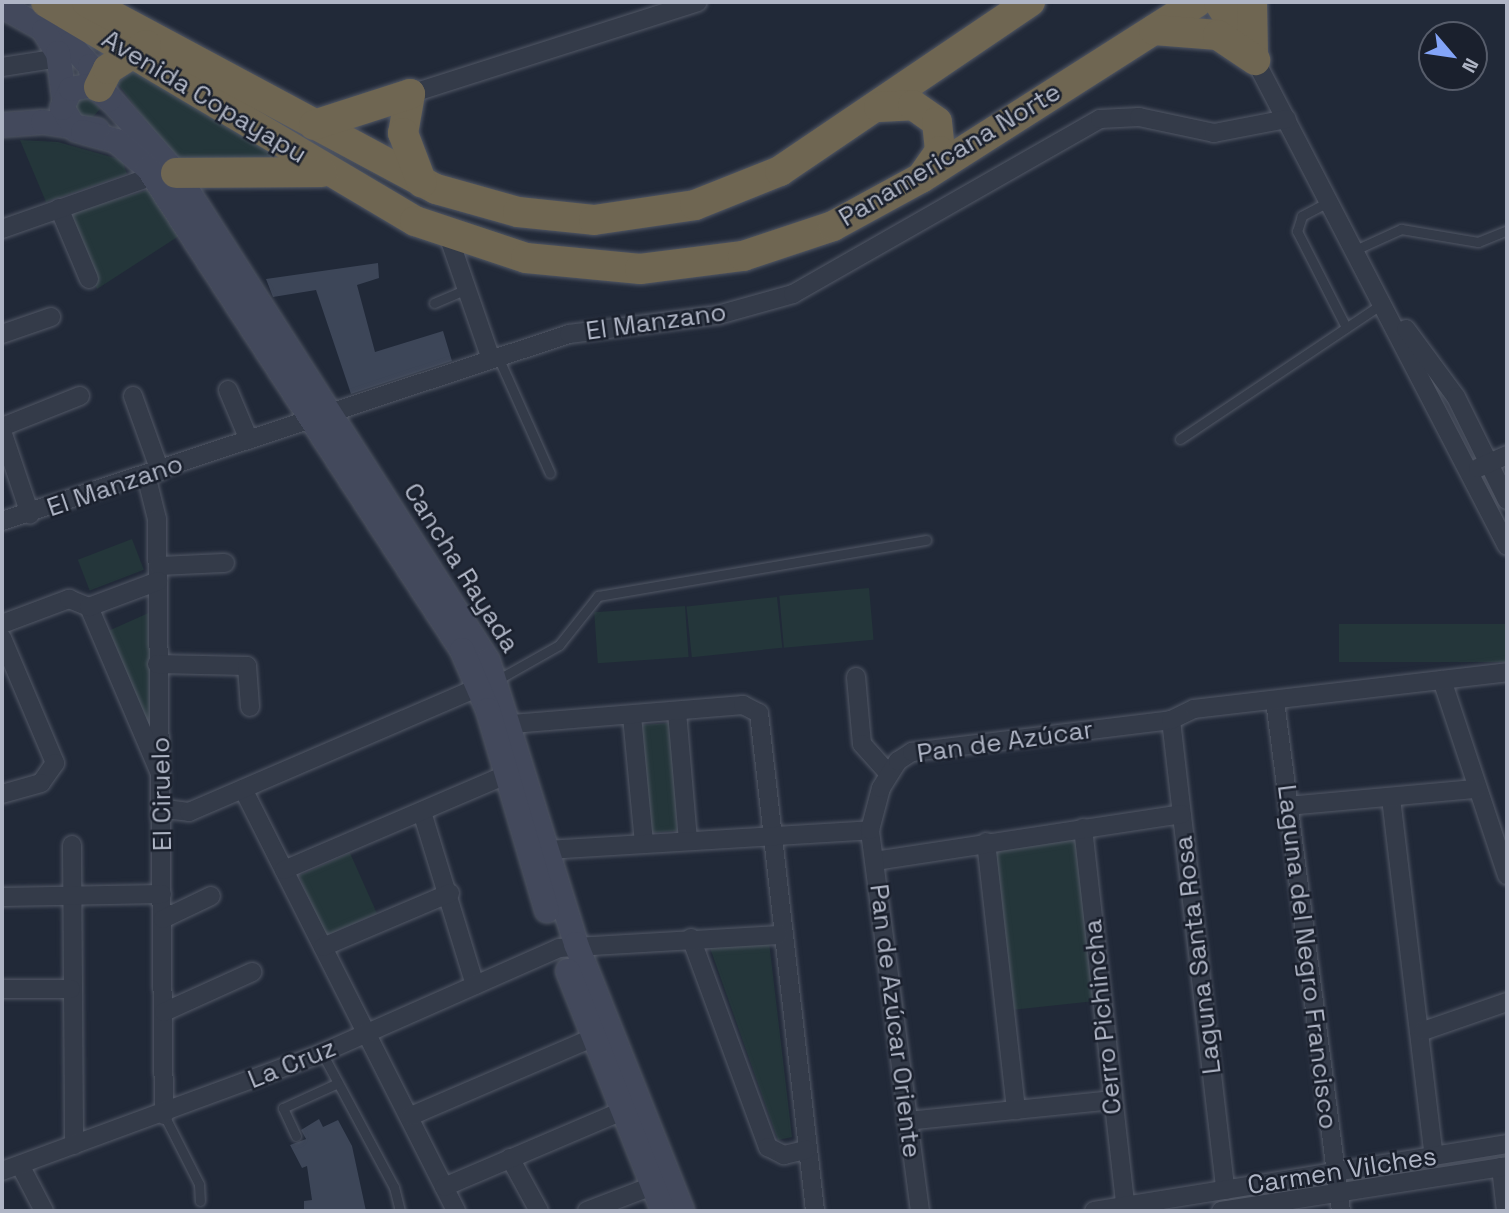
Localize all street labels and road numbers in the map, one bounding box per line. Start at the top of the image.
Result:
street label: Avenida Copayapu [96,24,312,170]
street label: Panamericana Norte [833,76,1067,234]
street label: El Manzano [584,297,728,347]
street label: El Manzano [43,448,187,524]
street label: Cancha Rayada [396,478,526,658]
street label: Pan de Azúcar [915,714,1095,770]
street label: El Ciruelo [145,737,179,851]
street label: Laguna del Negro Francisco [1270,783,1344,1131]
street label: Laguna Santa Rosa [1168,834,1228,1076]
street label: Pan de Azúcar Oriente [863,882,927,1160]
street label: Cerro Pichincha [1077,918,1129,1116]
street label: La Cruz [244,1032,340,1096]
street label: Carmen Vilches [1245,1141,1439,1201]

